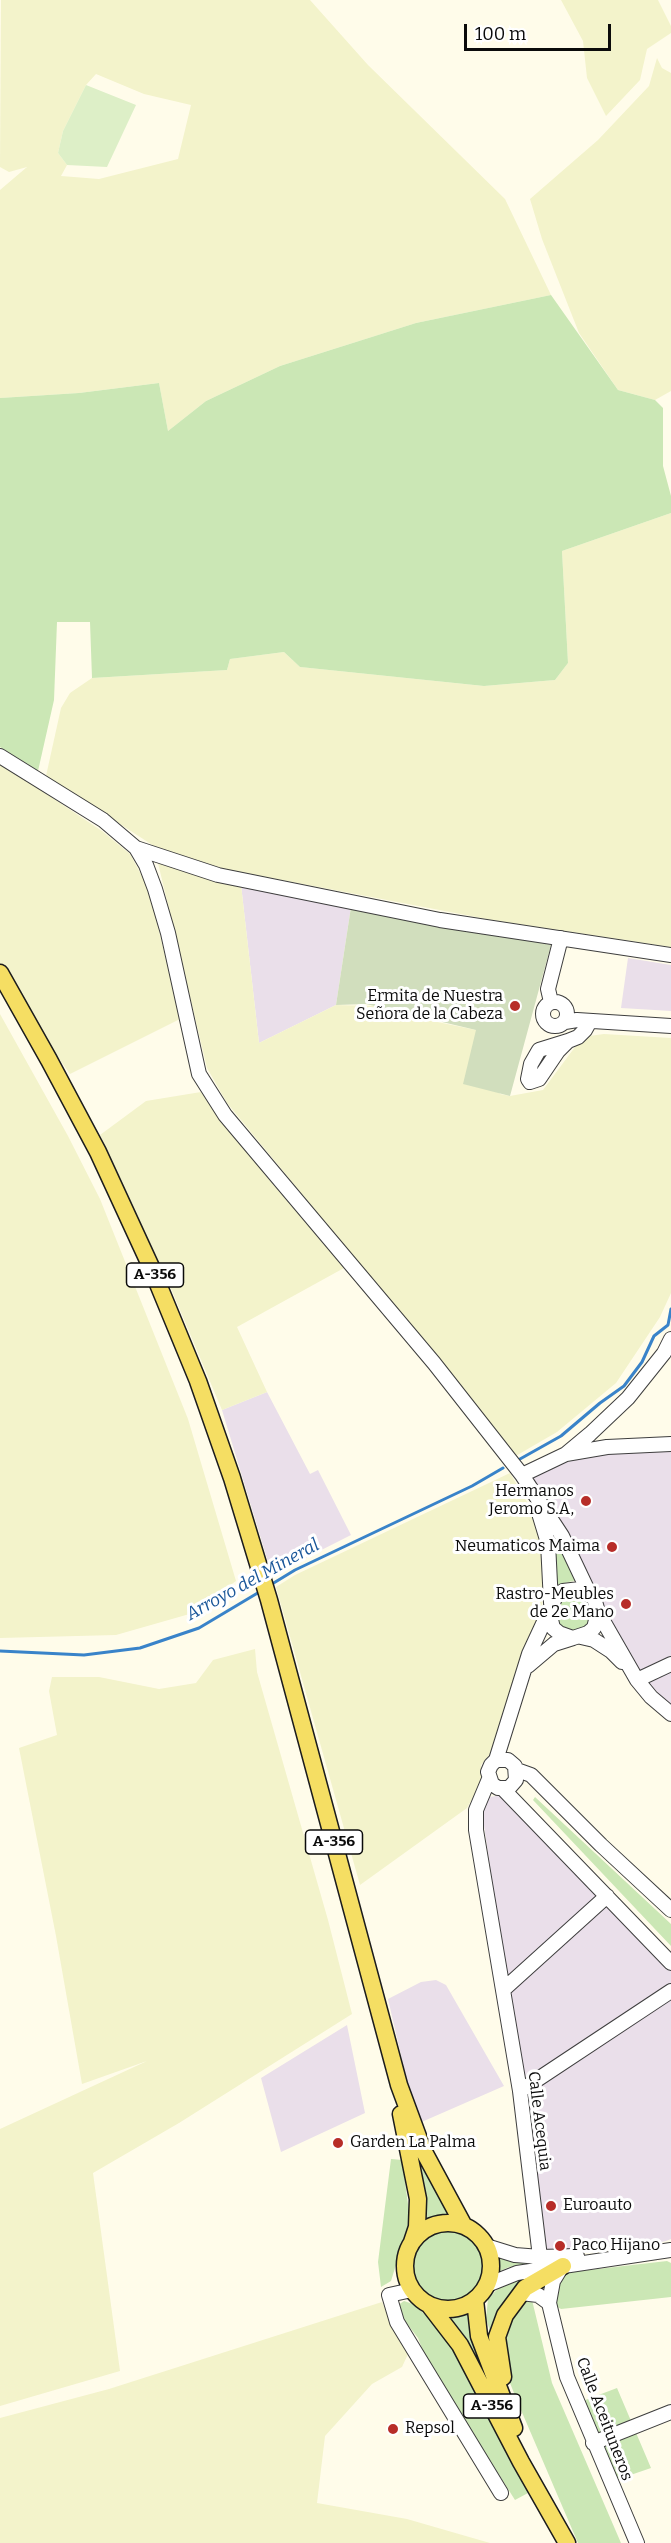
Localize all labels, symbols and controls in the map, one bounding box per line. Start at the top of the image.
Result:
scale bar [467,12,614,50]
text: 100 m [475,23,526,45]
place label: Ermita de Nuestra Señora de la Cabeza [356,987,503,1025]
marker: Ermita de Nuestra Señora de la Cabeza [508,999,522,1013]
road number: A-356 [126,1263,184,1287]
place label: Hermanos Jeromo S.A, [489,1482,574,1520]
marker: Hermanos Jeromo S.A, [579,1494,593,1508]
water label: Arroyo del Mineral [183,1534,323,1626]
place label: Neumaticos Maima [455,1537,600,1557]
marker: Neumaticos Maima [605,1540,619,1554]
place label: Rastro-Meubles de 2e Mano [495,1585,614,1623]
marker: Rastro-Meubles de 2e Mano [619,1597,633,1611]
road number: A-356 [306,1830,362,1854]
street label: Calle Acequia [523,2070,555,2172]
place label: Garden La Palma [350,2133,476,2153]
marker: Garden La Palma [331,2136,345,2150]
place label: Euroauto [563,2196,632,2216]
marker: Euroauto [544,2199,558,2213]
place label: Paco Hijano [572,2236,660,2256]
marker: Paco Hijano [553,2239,567,2253]
street label: Calle Aceituneros [572,2355,636,2483]
road number: A-356 [464,2394,520,2418]
place label: Repsol [405,2419,455,2439]
marker: Repsol [386,2422,400,2436]

